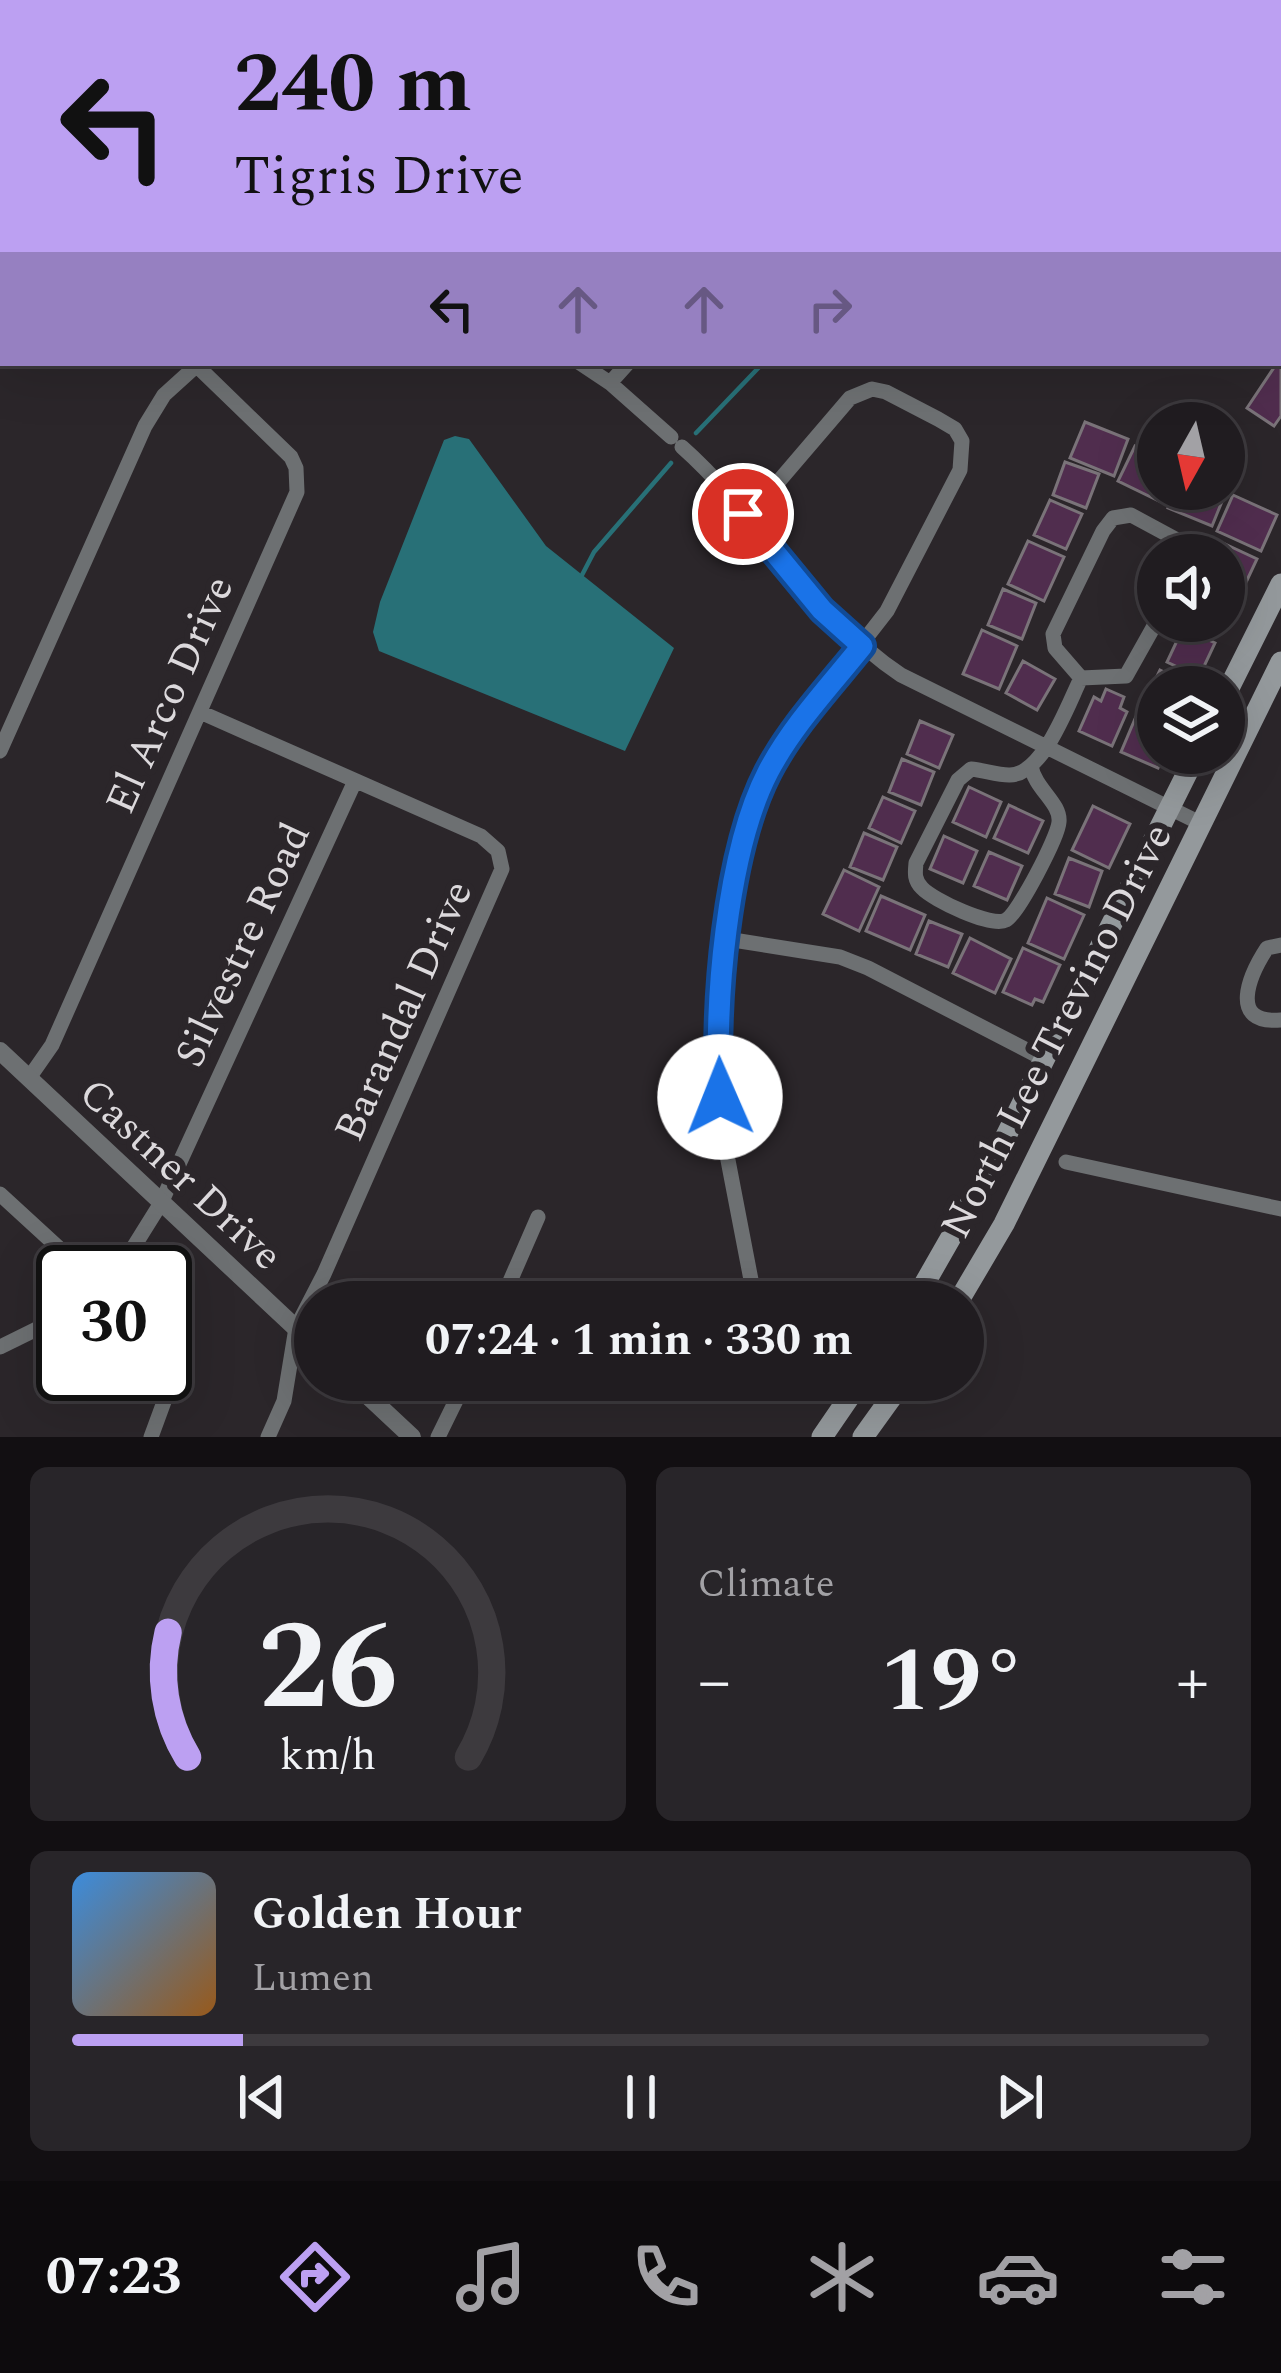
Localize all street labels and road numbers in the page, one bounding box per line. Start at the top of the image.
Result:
street label: El Arco Drive [90,566,251,824]
street label: Silvestre Road [159,812,327,1078]
street label: North Lee Trevino Drive [925,813,1189,1250]
street label: Barandal Drive [319,870,490,1152]
street label: Castner Drive [64,1064,296,1286]

